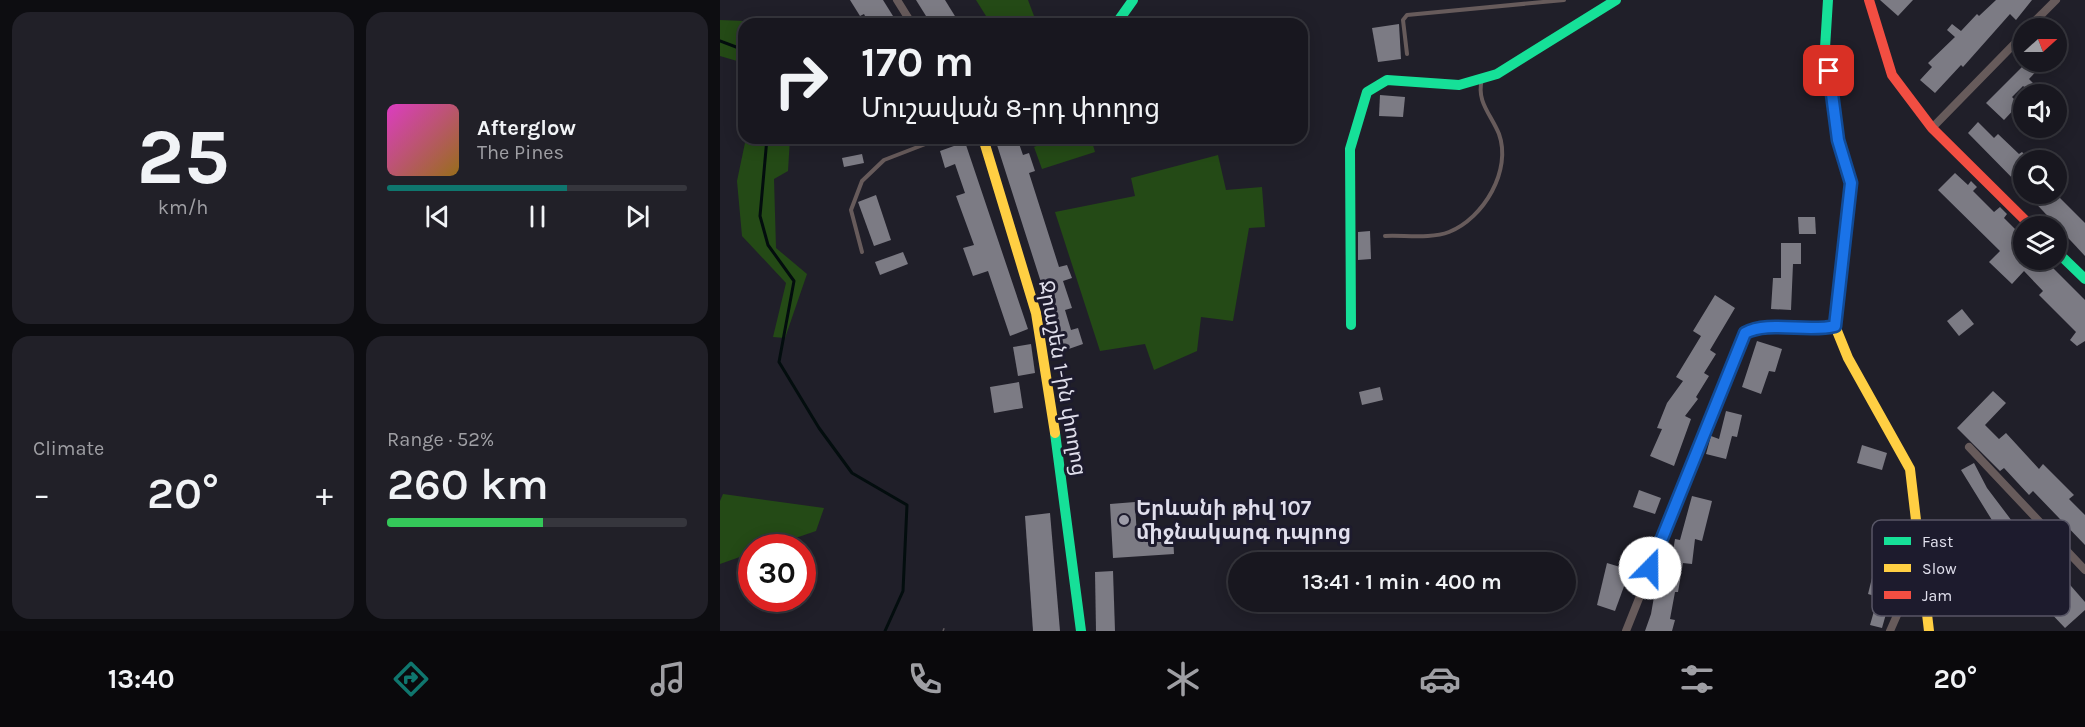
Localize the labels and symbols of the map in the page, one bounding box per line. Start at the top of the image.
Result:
north arrow [2013,18,2067,72]
pin [1803,45,1854,96]
street label: Ջրաշեն 1-ին փողոց [1034,279,1092,477]
place label: Երևանի թիվ 107 միջնակարգ դպրոց [1136,496,1351,544]
marker: Երևանի թիվ 107 միջնակարգ դպրոց [1117,513,1131,527]
legend [1872,520,2070,616]
text: Fast [1922,532,1953,551]
speed limit sign: 30 [738,534,816,612]
position arrow [1618,536,1682,600]
text: Slow [1922,559,1957,578]
text: Jam [1922,586,1952,605]

